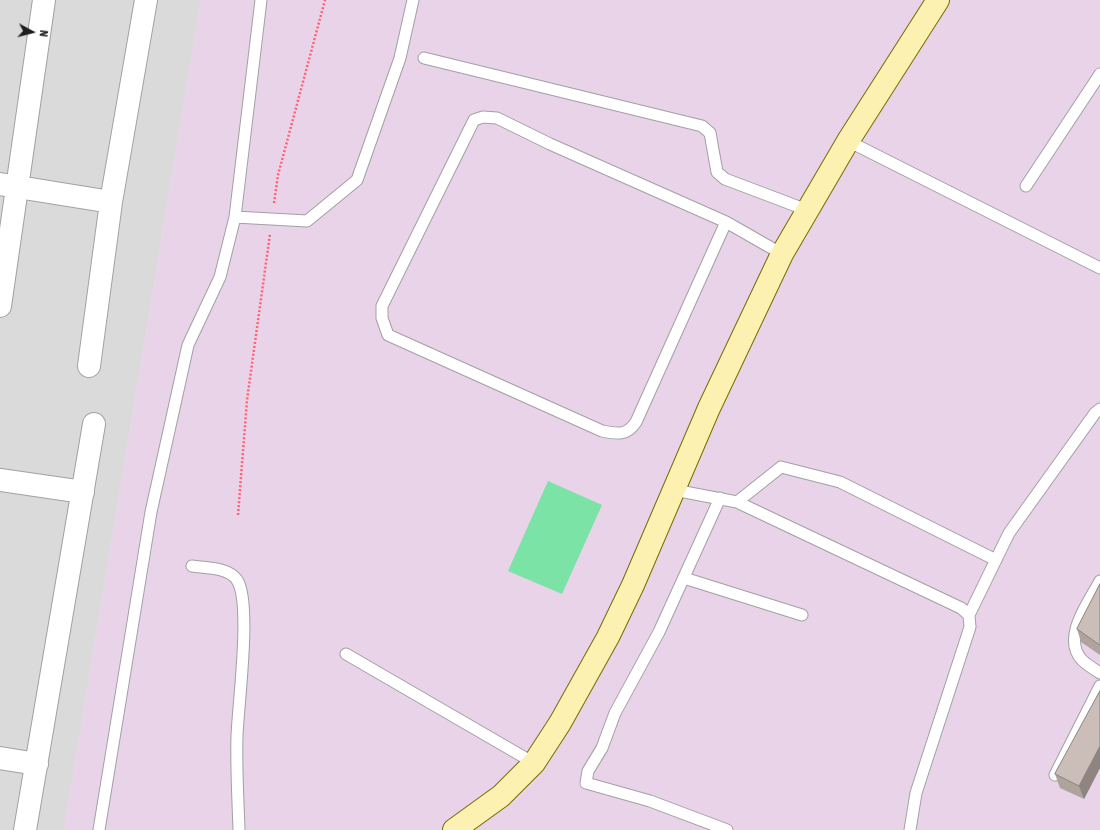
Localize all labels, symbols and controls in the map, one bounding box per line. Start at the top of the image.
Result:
north arrow [12,12,52,52]
text: N [38,30,50,37]

